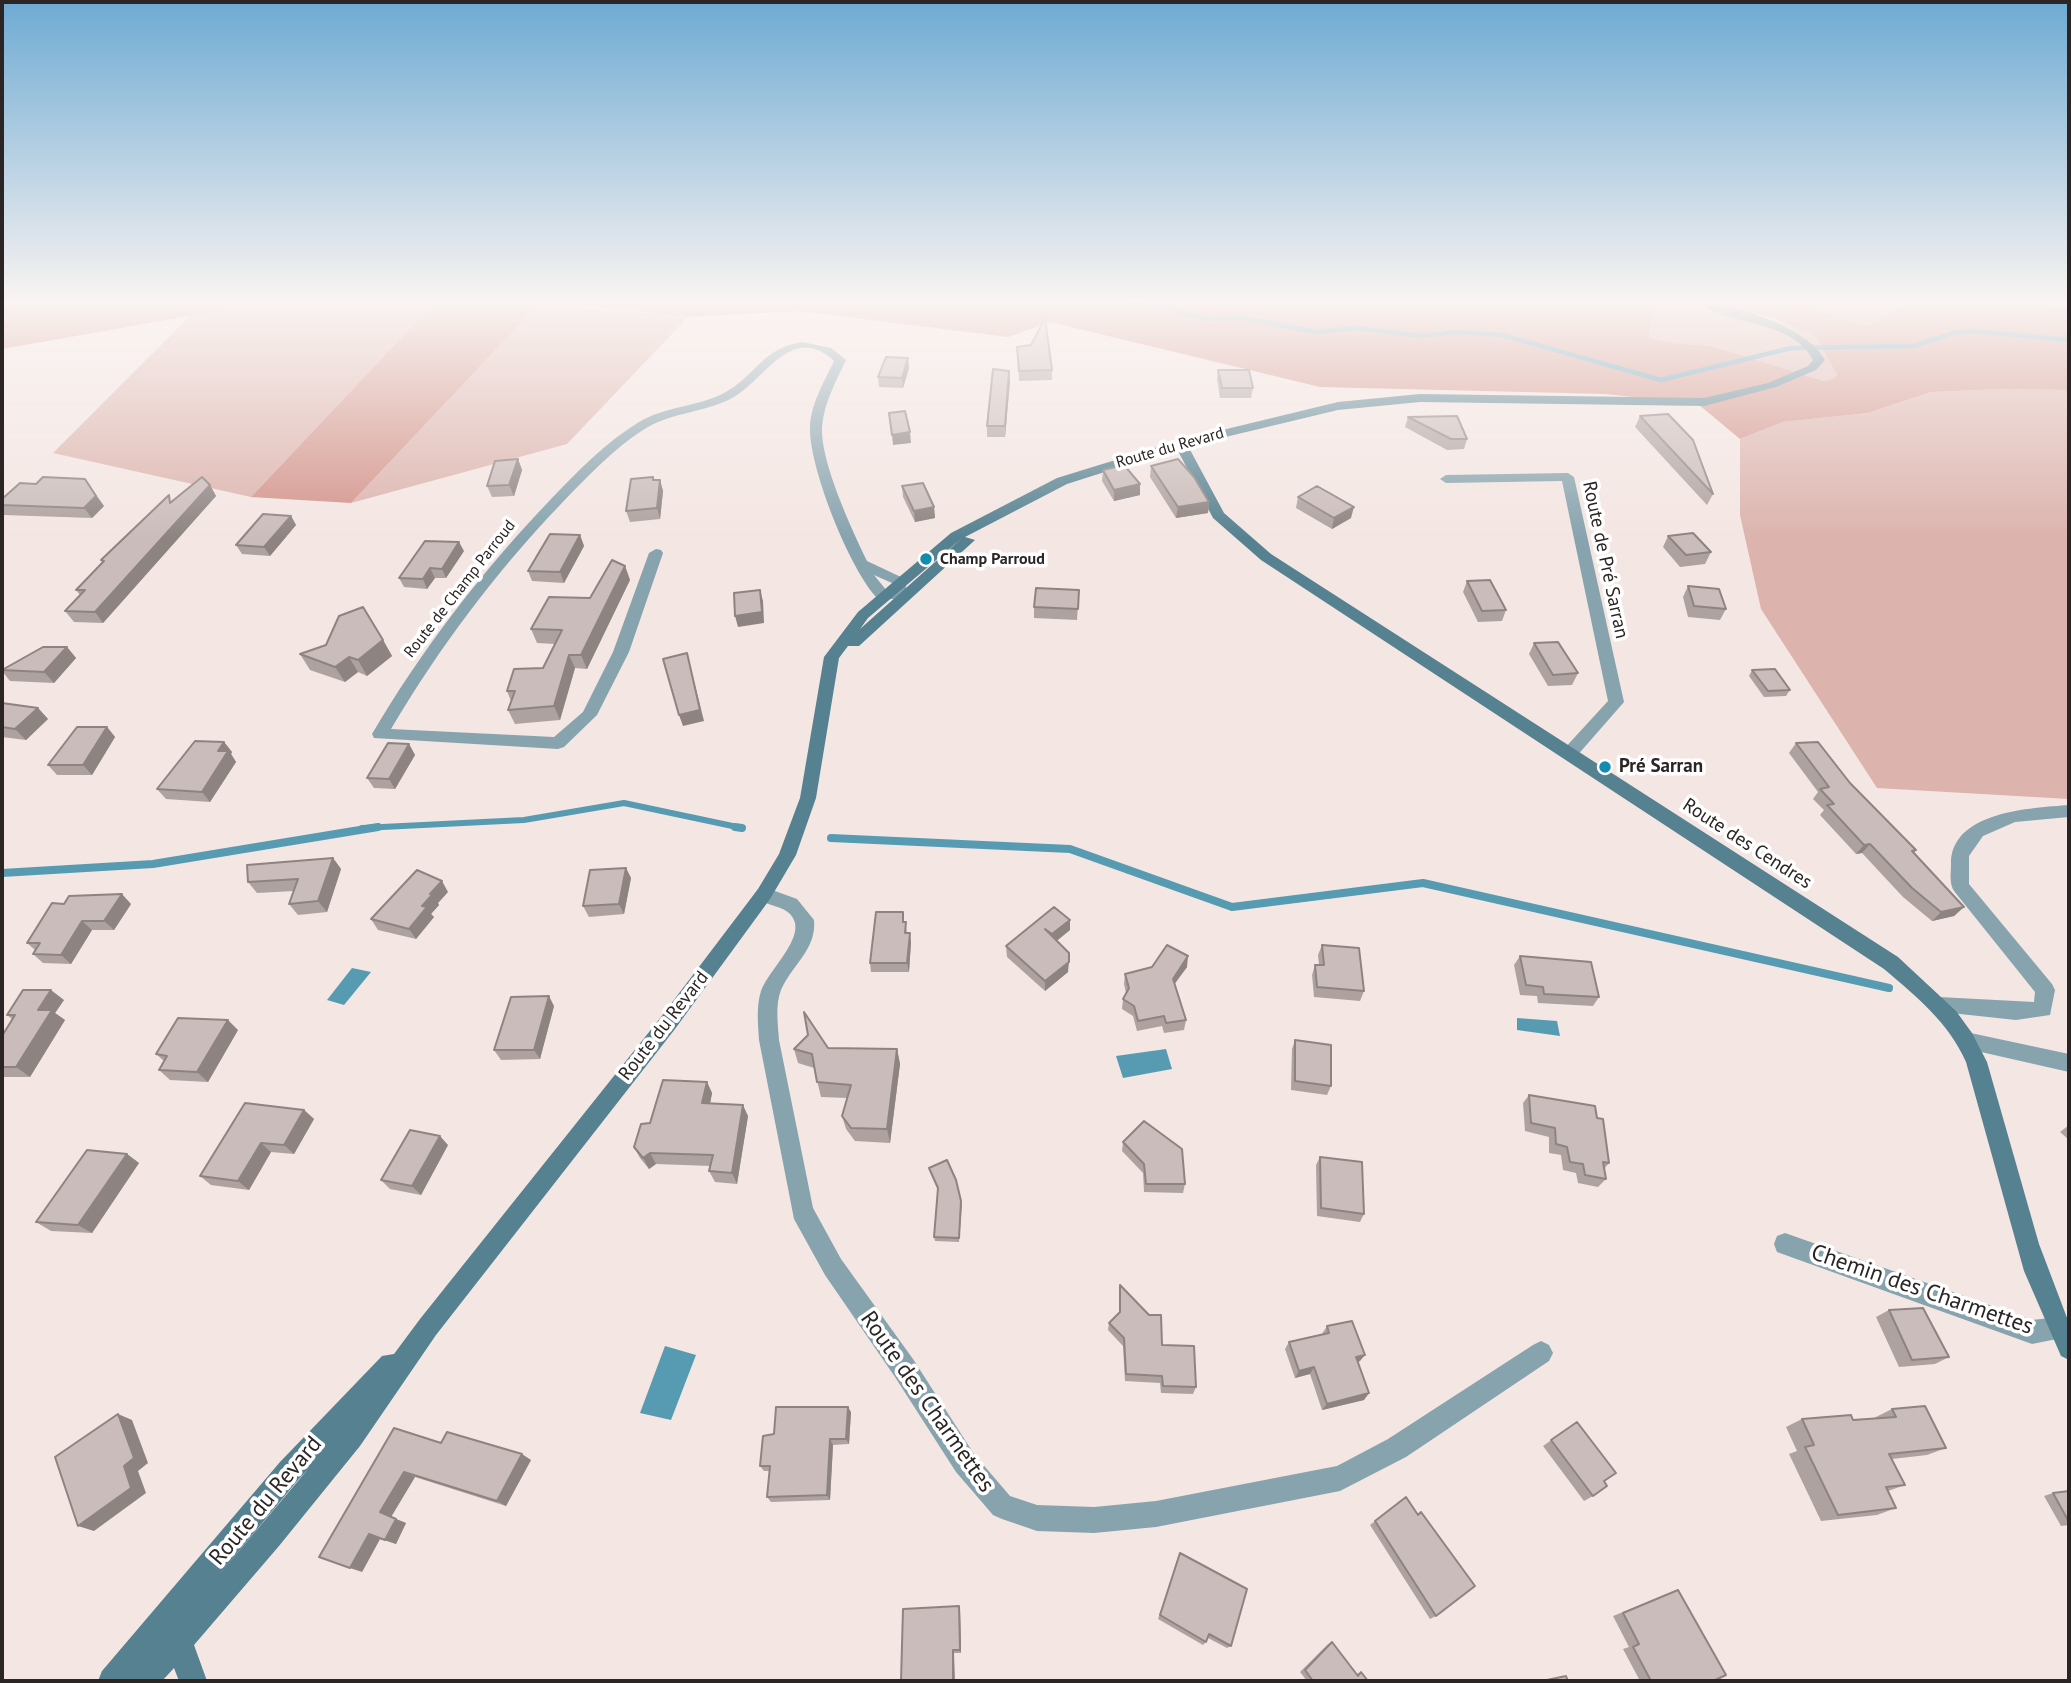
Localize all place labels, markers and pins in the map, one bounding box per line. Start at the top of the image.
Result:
place label: Champ Parroud [940,549,1045,569]
marker: Champ Parroud [918,551,934,567]
place label: Pré Sarran [1619,756,1703,778]
marker: Pré Sarran [1597,759,1613,775]

